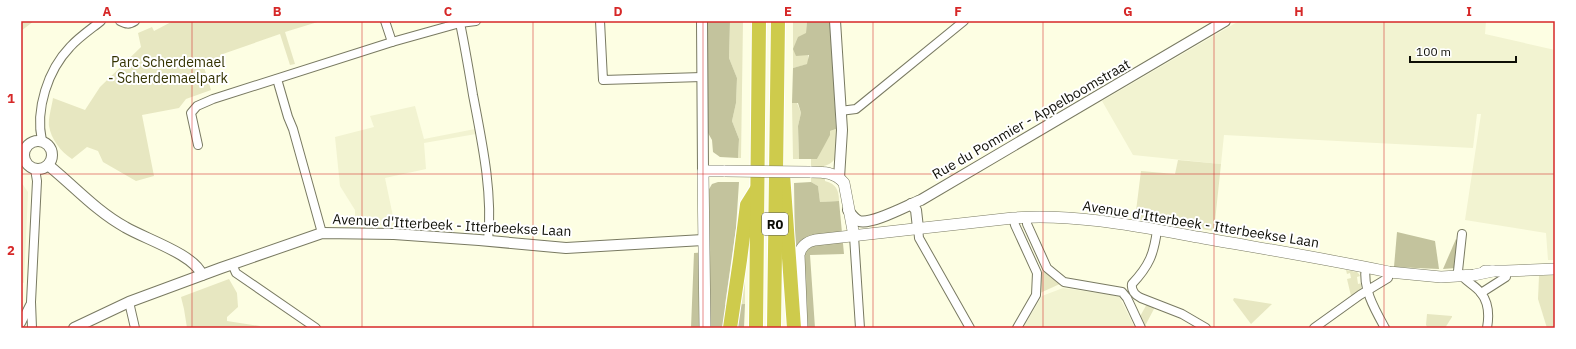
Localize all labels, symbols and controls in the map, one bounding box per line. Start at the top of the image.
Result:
text: A [103,3,112,20]
text: B [273,3,282,20]
text: C [444,3,453,20]
text: D [613,3,623,20]
text: E [784,3,792,20]
text: F [954,3,962,20]
text: G [1123,3,1133,20]
text: H [1294,3,1304,20]
text: I [1466,3,1472,20]
scale bar [1410,38,1516,64]
text: 100 m [1416,44,1451,59]
park label: Parc Scherdemael - Scherdemaelpark [108,53,229,87]
street label: Rue du Pommier - Appelboomstraat [929,55,1133,183]
text: 1 [7,90,15,107]
street label: Avenue d'Itterbeek - Itterbeekse Laan [1081,196,1321,252]
street label: Avenue d'Itterbeek - Itterbeekse Laan [332,210,572,240]
road number: R0 [762,213,788,235]
text: 2 [7,242,15,259]

